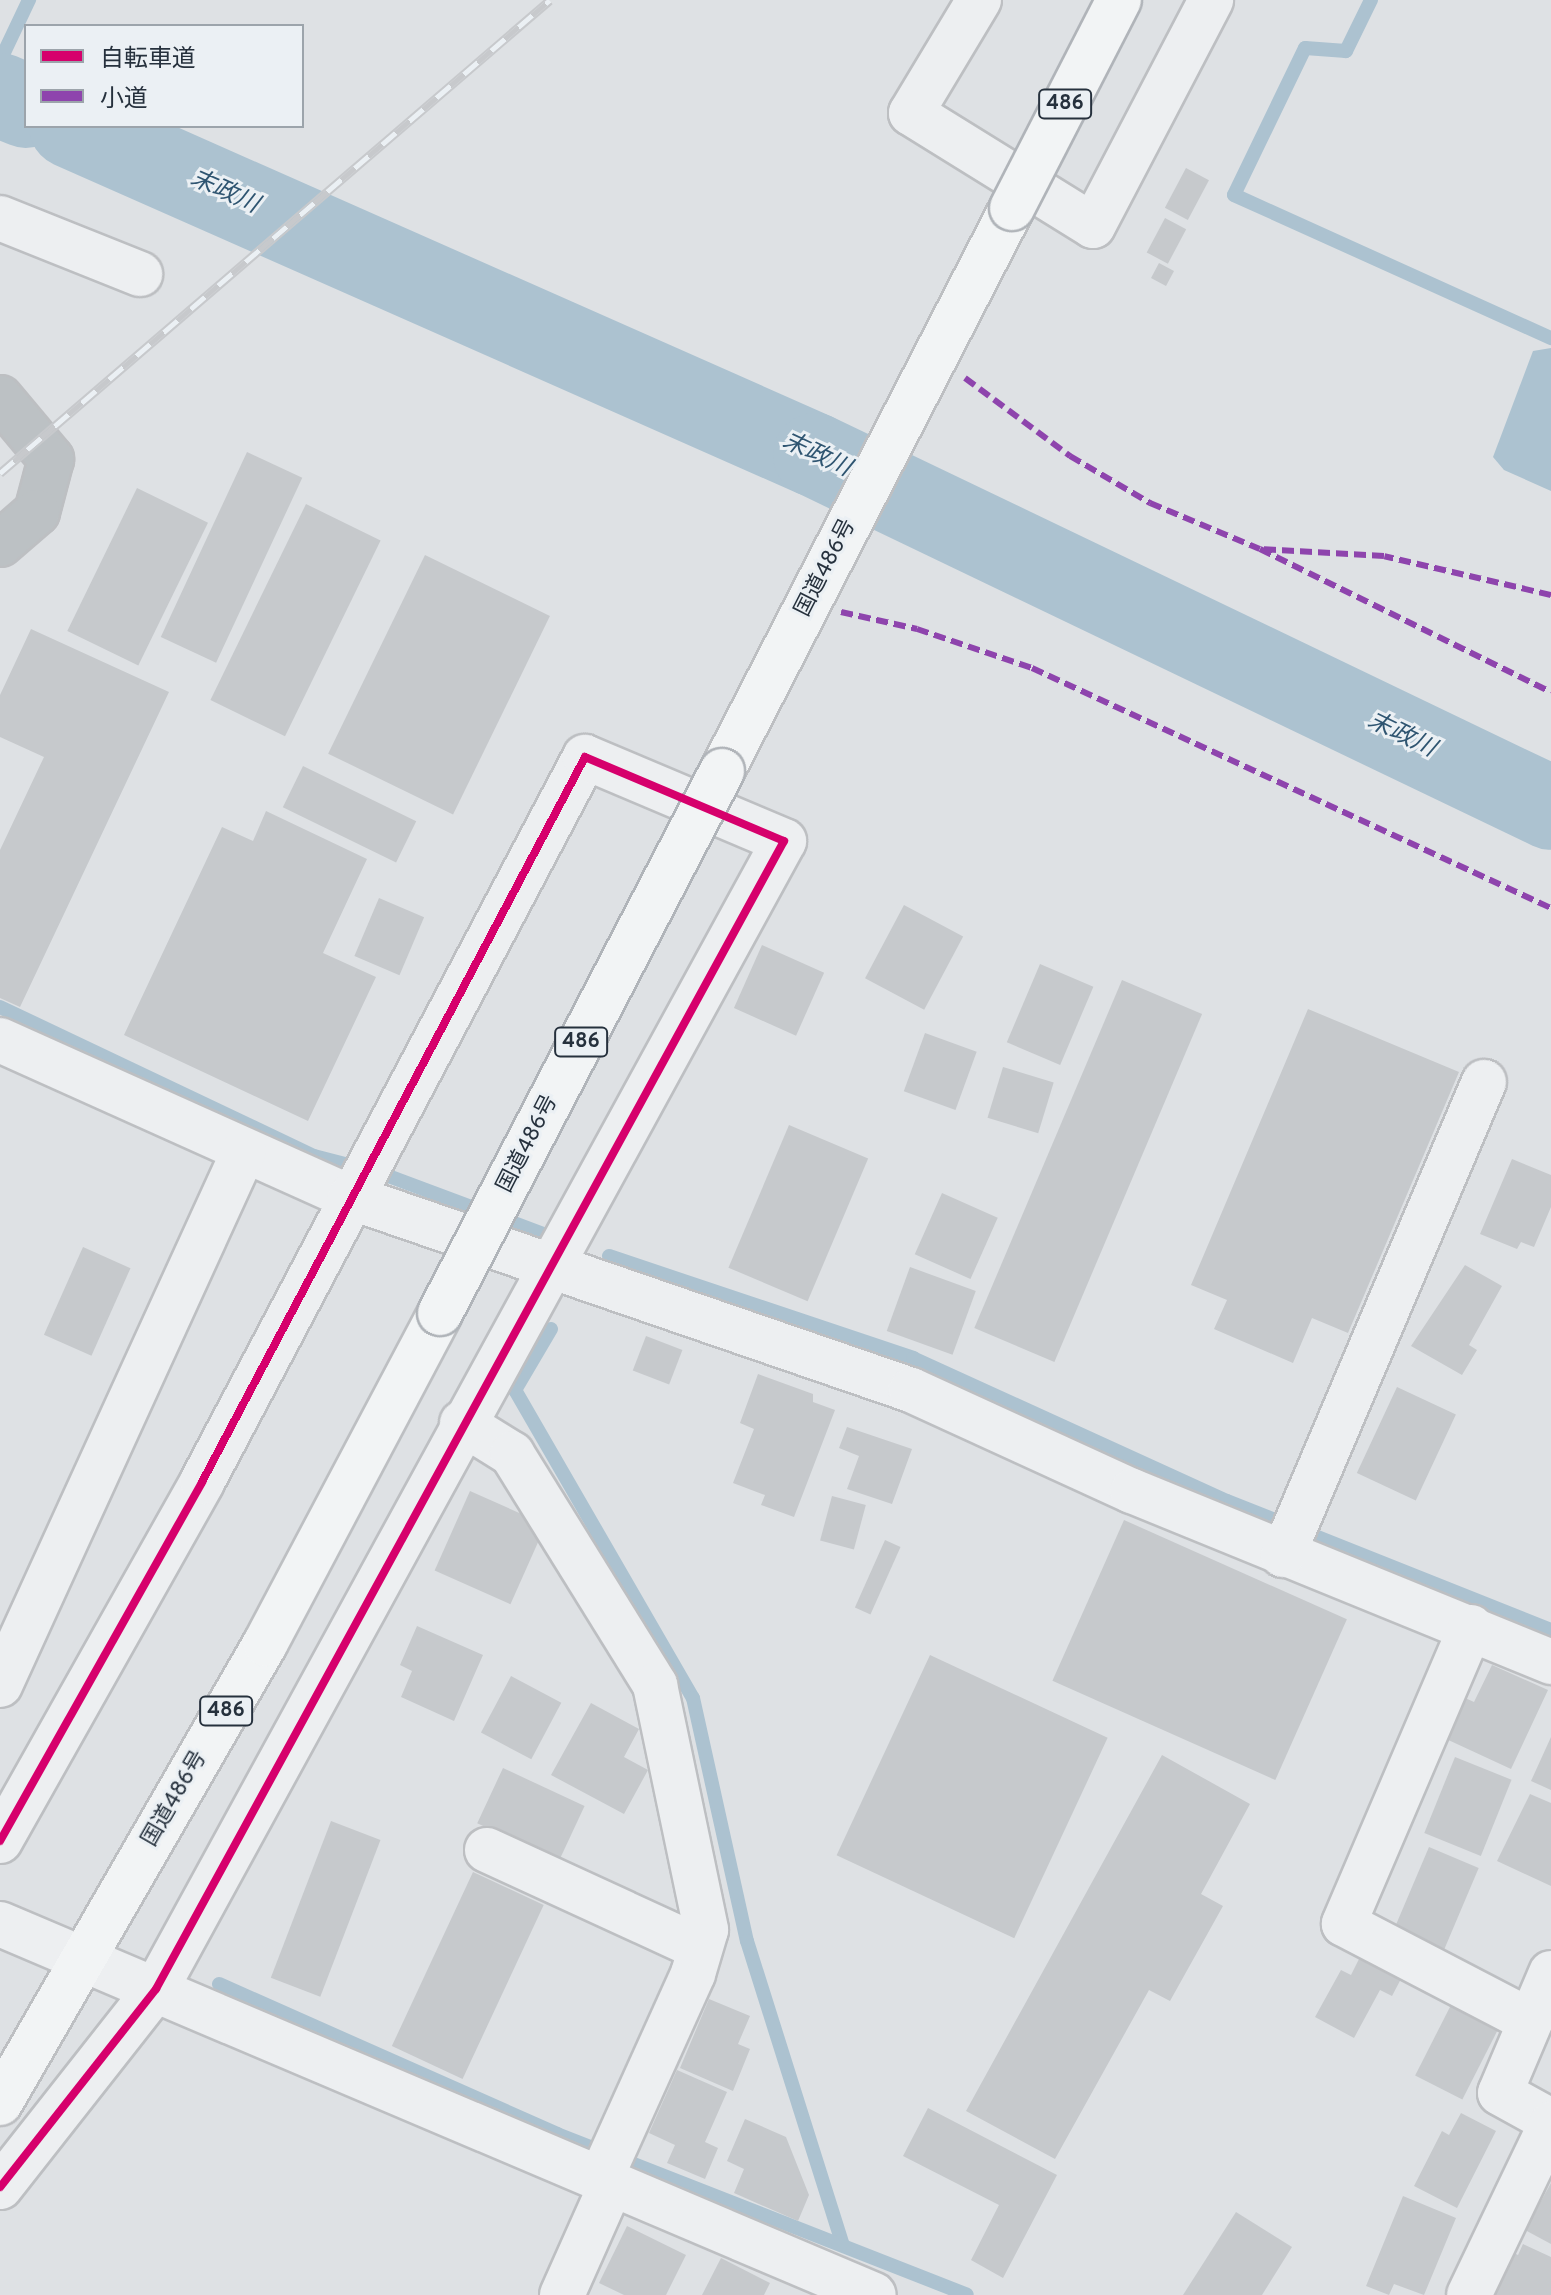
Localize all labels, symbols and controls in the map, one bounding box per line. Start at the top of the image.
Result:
legend [24,24,304,128]
text: 自転車道 [100,45,196,75]
text: 小道 [100,85,148,115]
road number: 486 [1037,88,1093,120]
water label: 末政川 [185,165,263,221]
water label: 末政川 [777,428,855,484]
street label: 国道486号 [790,515,862,621]
water label: 末政川 [1362,707,1440,765]
road number: 486 [553,1026,609,1058]
street label: 国道486号 [492,1091,564,1197]
road number: 486 [198,1695,254,1727]
street label: 国道486号 [137,1746,213,1852]

